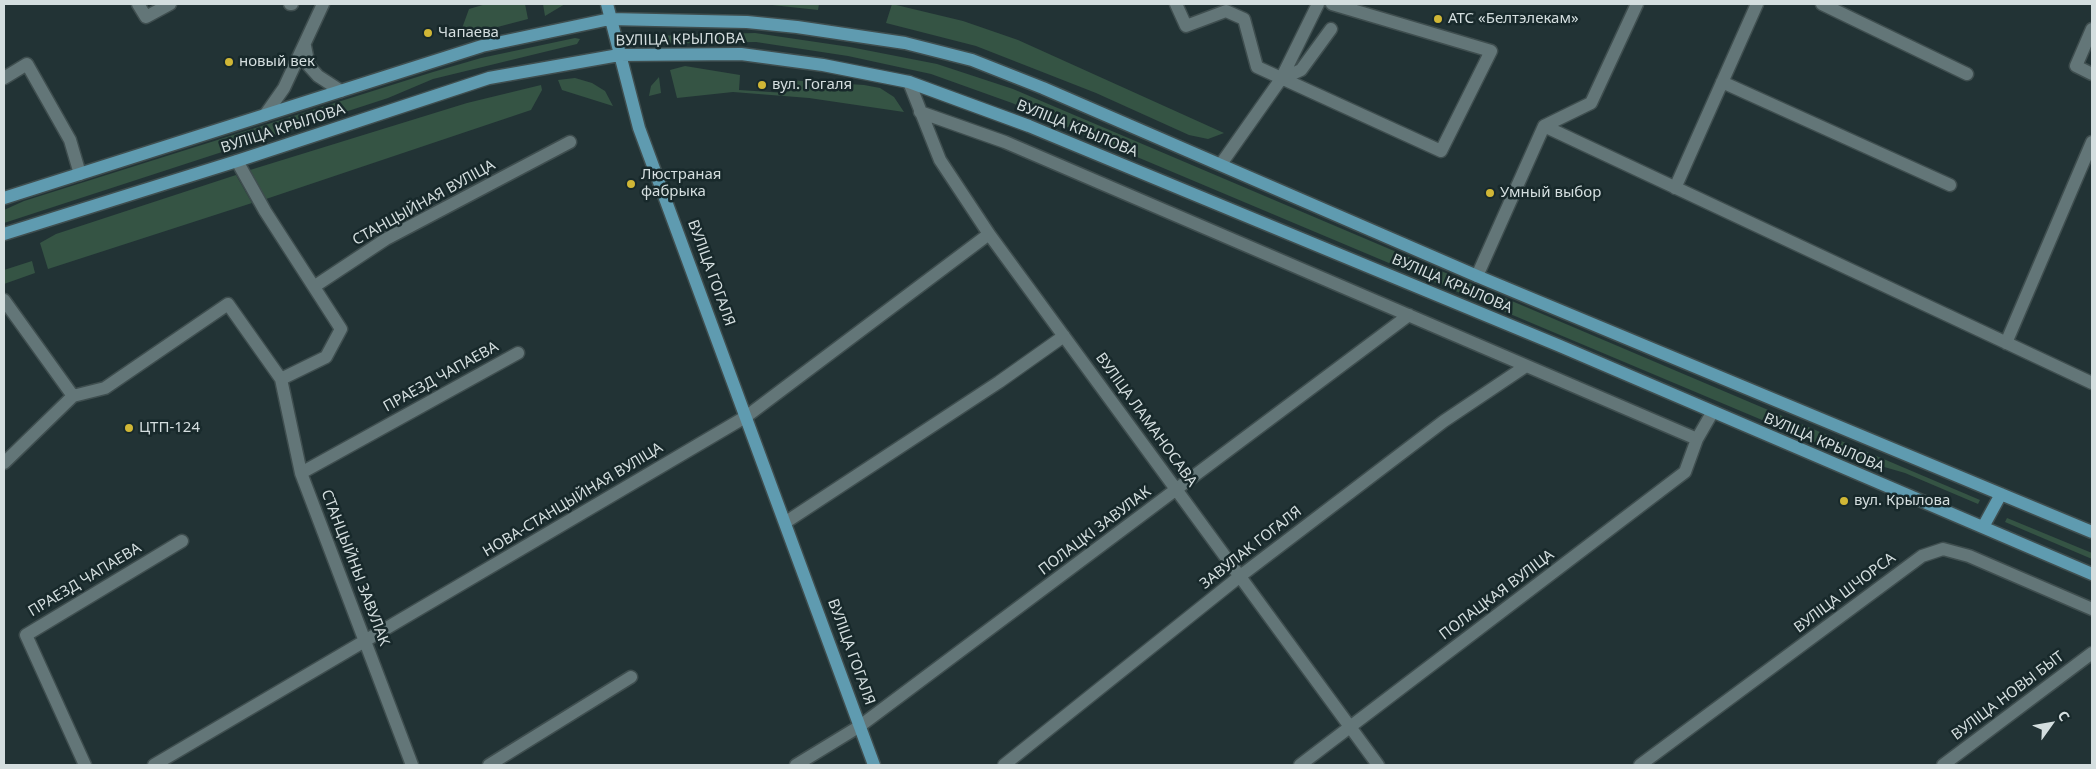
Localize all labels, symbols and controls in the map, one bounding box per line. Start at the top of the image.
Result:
place label: АТС «Белтэлекам» [1448,10,1579,28]
marker: АТС «Белтэлекам» [1432,13,1444,25]
place label: Чапаева [438,24,499,42]
marker: Чапаева [422,27,434,39]
street label: ВУЛІЦА КРЫЛОВА [615,30,745,50]
place label: новый век [239,53,315,71]
marker: новый век [223,56,235,68]
place label: вул. Гогаля [772,76,852,94]
marker: вул. Гогаля [756,79,768,91]
street label: ВУЛІЦА КРЫЛОВА [1014,96,1140,162]
street label: ВУЛІЦА КРЫЛОВА [219,100,347,158]
street label: СТАНЦЫЙНАЯ ВУЛІЦА [350,156,498,250]
place label: Люстраная фабрыка [641,166,721,201]
marker: Люстраная фабрыка [625,178,637,190]
place label: Умный выбор [1500,184,1601,202]
marker: Умный выбор [1484,187,1496,199]
street label: ВУЛІЦА ГОГАЛЯ [683,217,739,329]
street label: ВУЛІЦА КРЫЛОВА [1389,250,1515,318]
street label: ПРАЕЗД ЧАПАЕВА [380,338,502,416]
street label: ВУЛІЦА ЛАМАНОСАВА [1091,350,1201,490]
street label: ВУЛІЦА КРЫЛОВА [1761,409,1887,477]
place label: ЦТП-124 [139,419,200,437]
marker: ЦТП-124 [123,422,135,434]
street label: НОВА-СТАНЦЫЙНАЯ ВУЛІЦА [480,439,666,561]
street label: ПОЛАЦКІ ЗАВУЛАК [1035,483,1155,579]
street label: СТАНЦЫЙНЫ ЗАВУЛАК [317,487,393,649]
place label: вул. Крылова [1854,492,1950,510]
marker: вул. Крылова [1838,495,1850,507]
street label: ЗАВУЛАК ГОГАЛЯ [1197,503,1305,593]
street label: ПРАЕЗД ЧАПАЕВА [25,539,145,621]
street label: ПОЛАЦКАЯ ВУЛІЦА [1436,546,1558,644]
street label: ВУЛІЦА ШЧОРСА [1791,549,1899,637]
street label: ВУЛІЦА ГОГАЛЯ [823,596,879,708]
street label: ВУЛІЦА НОВЫ БЫТ [1948,648,2068,744]
north arrow [2026,699,2076,749]
text: С [2054,707,2075,725]

